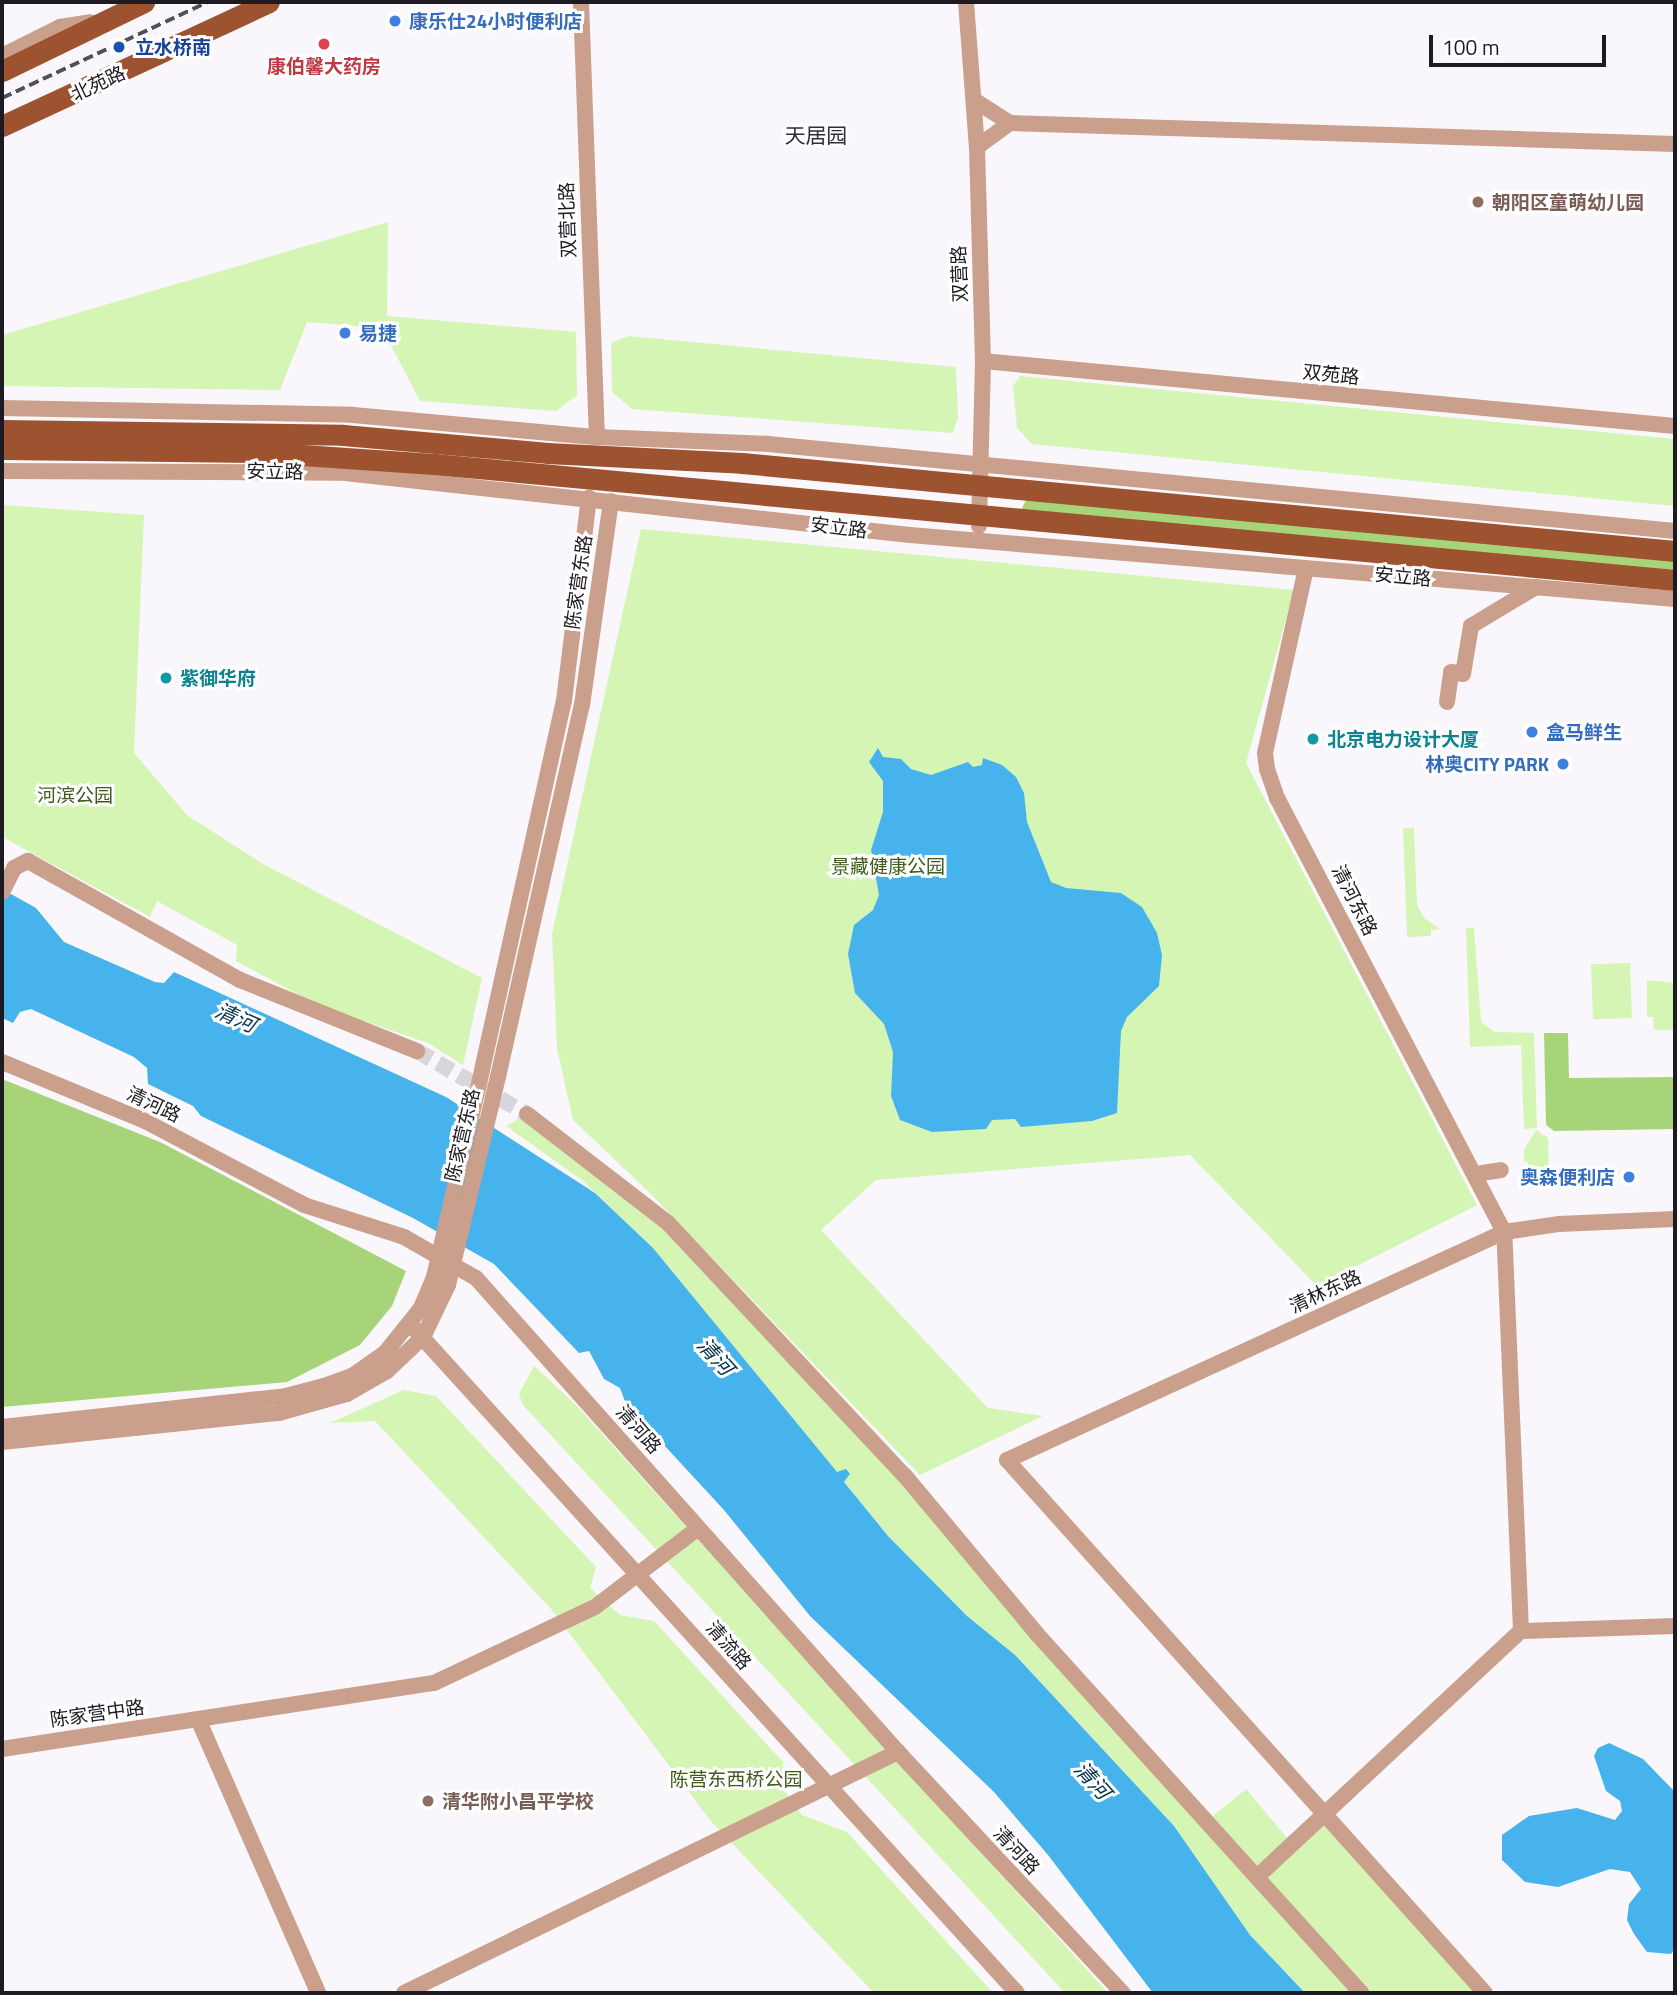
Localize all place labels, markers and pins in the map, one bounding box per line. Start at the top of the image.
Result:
place label: 康乐仕24小时便利店 [409,10,582,32]
marker: 康乐仕24小时便利店 [387,13,403,29]
place label: 立水桥南 [135,36,211,58]
marker: 康伯馨大药房 [316,36,332,52]
marker: 立水桥南 [109,37,129,57]
place label: 康伯馨大药房 [267,55,381,77]
place label: 朝阳区童萌幼儿园 [1492,191,1644,213]
marker: 朝阳区童萌幼儿园 [1470,194,1486,210]
place label: 易捷 [359,322,397,344]
marker: 易捷 [337,325,353,341]
place label: 紫御华府 [180,667,256,689]
marker: 紫御华府 [158,670,174,686]
place label: 盒马鲜生 [1546,721,1622,743]
marker: 盒马鲜生 [1524,724,1540,740]
place label: 北京电力设计大厦 [1327,728,1479,750]
marker: 北京电力设计大厦 [1305,731,1321,747]
place label: 林奥CITY PARK [1425,753,1549,775]
marker: 林奥CITY PARK [1555,756,1571,772]
place label: 奥森便利店 [1520,1166,1615,1188]
marker: 奥森便利店 [1621,1169,1637,1185]
place label: 清华附小昌平学校 [442,1790,594,1812]
marker: 清华附小昌平学校 [420,1793,436,1809]

